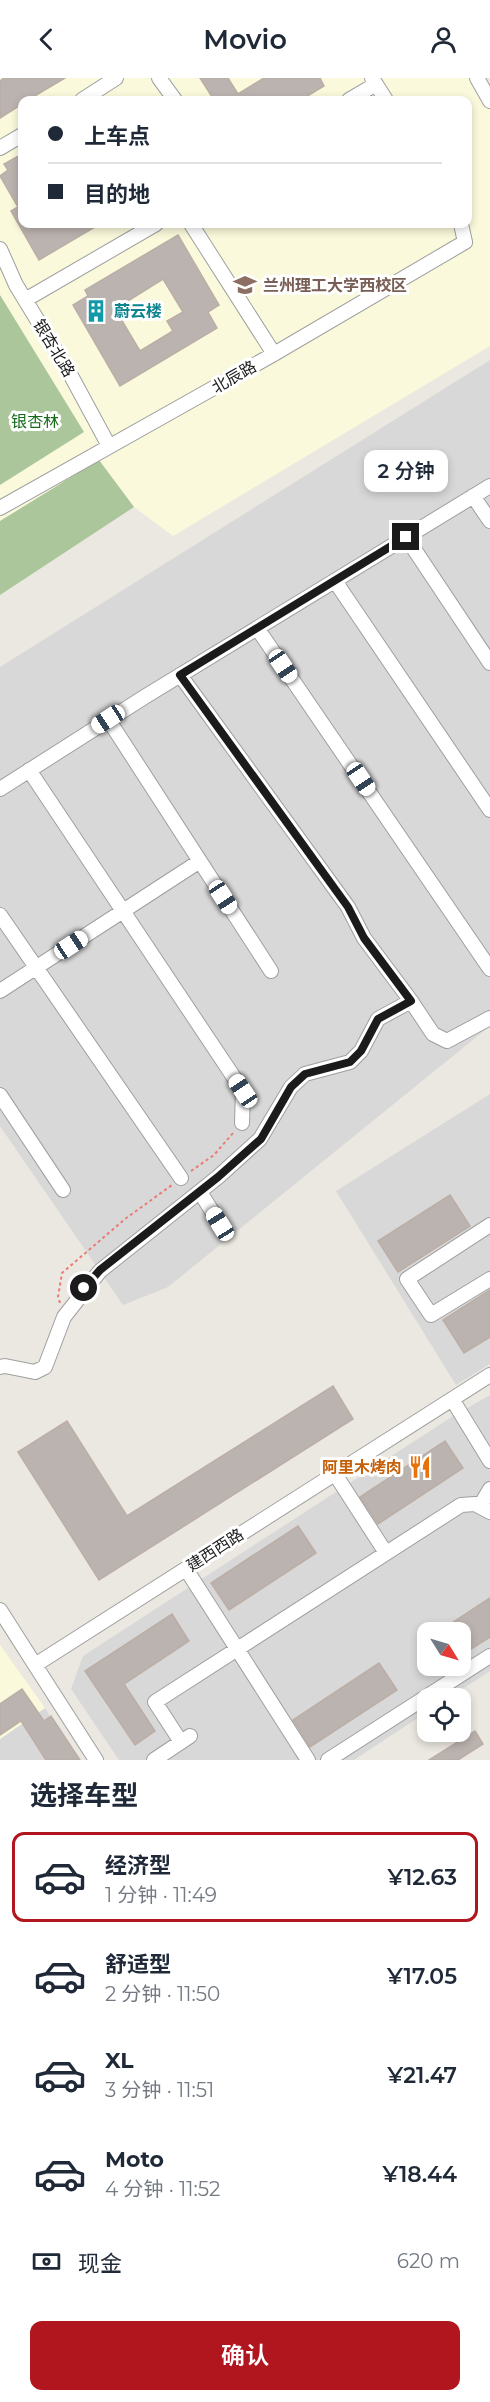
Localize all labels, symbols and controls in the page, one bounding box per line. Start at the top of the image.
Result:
icon: back [30,23,63,56]
text: Movio [203,23,287,56]
icon: person [427,23,460,56]
text: 上车点 [84,123,150,150]
text: 目的地 [84,181,150,208]
school or university icon: 兰州理工大学西校区 [232,272,258,298]
place label: 兰州理工大学西校区 [263,276,407,295]
building icon: 蔚云楼 [83,298,109,324]
place label: 蔚云楼 [114,302,162,321]
street label: 银杏北路 [29,316,79,380]
street label: 北辰路 [208,357,260,397]
park label: 银杏林 [11,412,59,431]
callout: 2 分钟 [364,450,448,492]
text: 2 分钟 [377,459,435,483]
route end [392,523,419,550]
car [265,646,301,686]
car [88,702,128,736]
car [343,759,379,799]
car [206,877,240,917]
car [51,928,91,962]
car [225,1071,261,1111]
car [203,1204,237,1244]
route start [70,1274,97,1301]
restaurant icon: 阿里木烤肉 [407,1454,433,1480]
place label: 阿里木烤肉 [322,1458,402,1477]
street label: 建西西路 [183,1525,247,1575]
north arrow [417,1622,471,1676]
map controls [417,1622,471,1742]
button: locate [417,1688,471,1742]
text: 选择车型 [30,1779,138,1812]
icon: car [33,1850,87,1904]
text: 经济型 [105,1852,171,1879]
text: ¥12.63 [387,1864,457,1891]
text: 1 分钟 · 11:49 [105,1883,217,1907]
icon: car [33,1949,87,2003]
text: 舒适型 [105,1951,171,1978]
text: ¥17.05 [387,1963,457,1990]
text: 2 分钟 · 11:50 [105,1982,220,2006]
text: XL [105,2047,134,2074]
icon: car [33,2048,87,2102]
text: ¥21.47 [387,2062,457,2089]
text: 3 分钟 · 11:51 [105,2078,214,2102]
text: Moto [105,2146,164,2173]
icon: car [33,2147,87,2201]
text: ¥18.44 [382,2161,457,2188]
text: 4 分钟 · 11:52 [105,2177,220,2201]
icon: cash [30,2245,63,2278]
text: 620 m [397,2249,460,2273]
text: 现金 [78,2250,122,2277]
button: 确认 [30,2321,460,2390]

